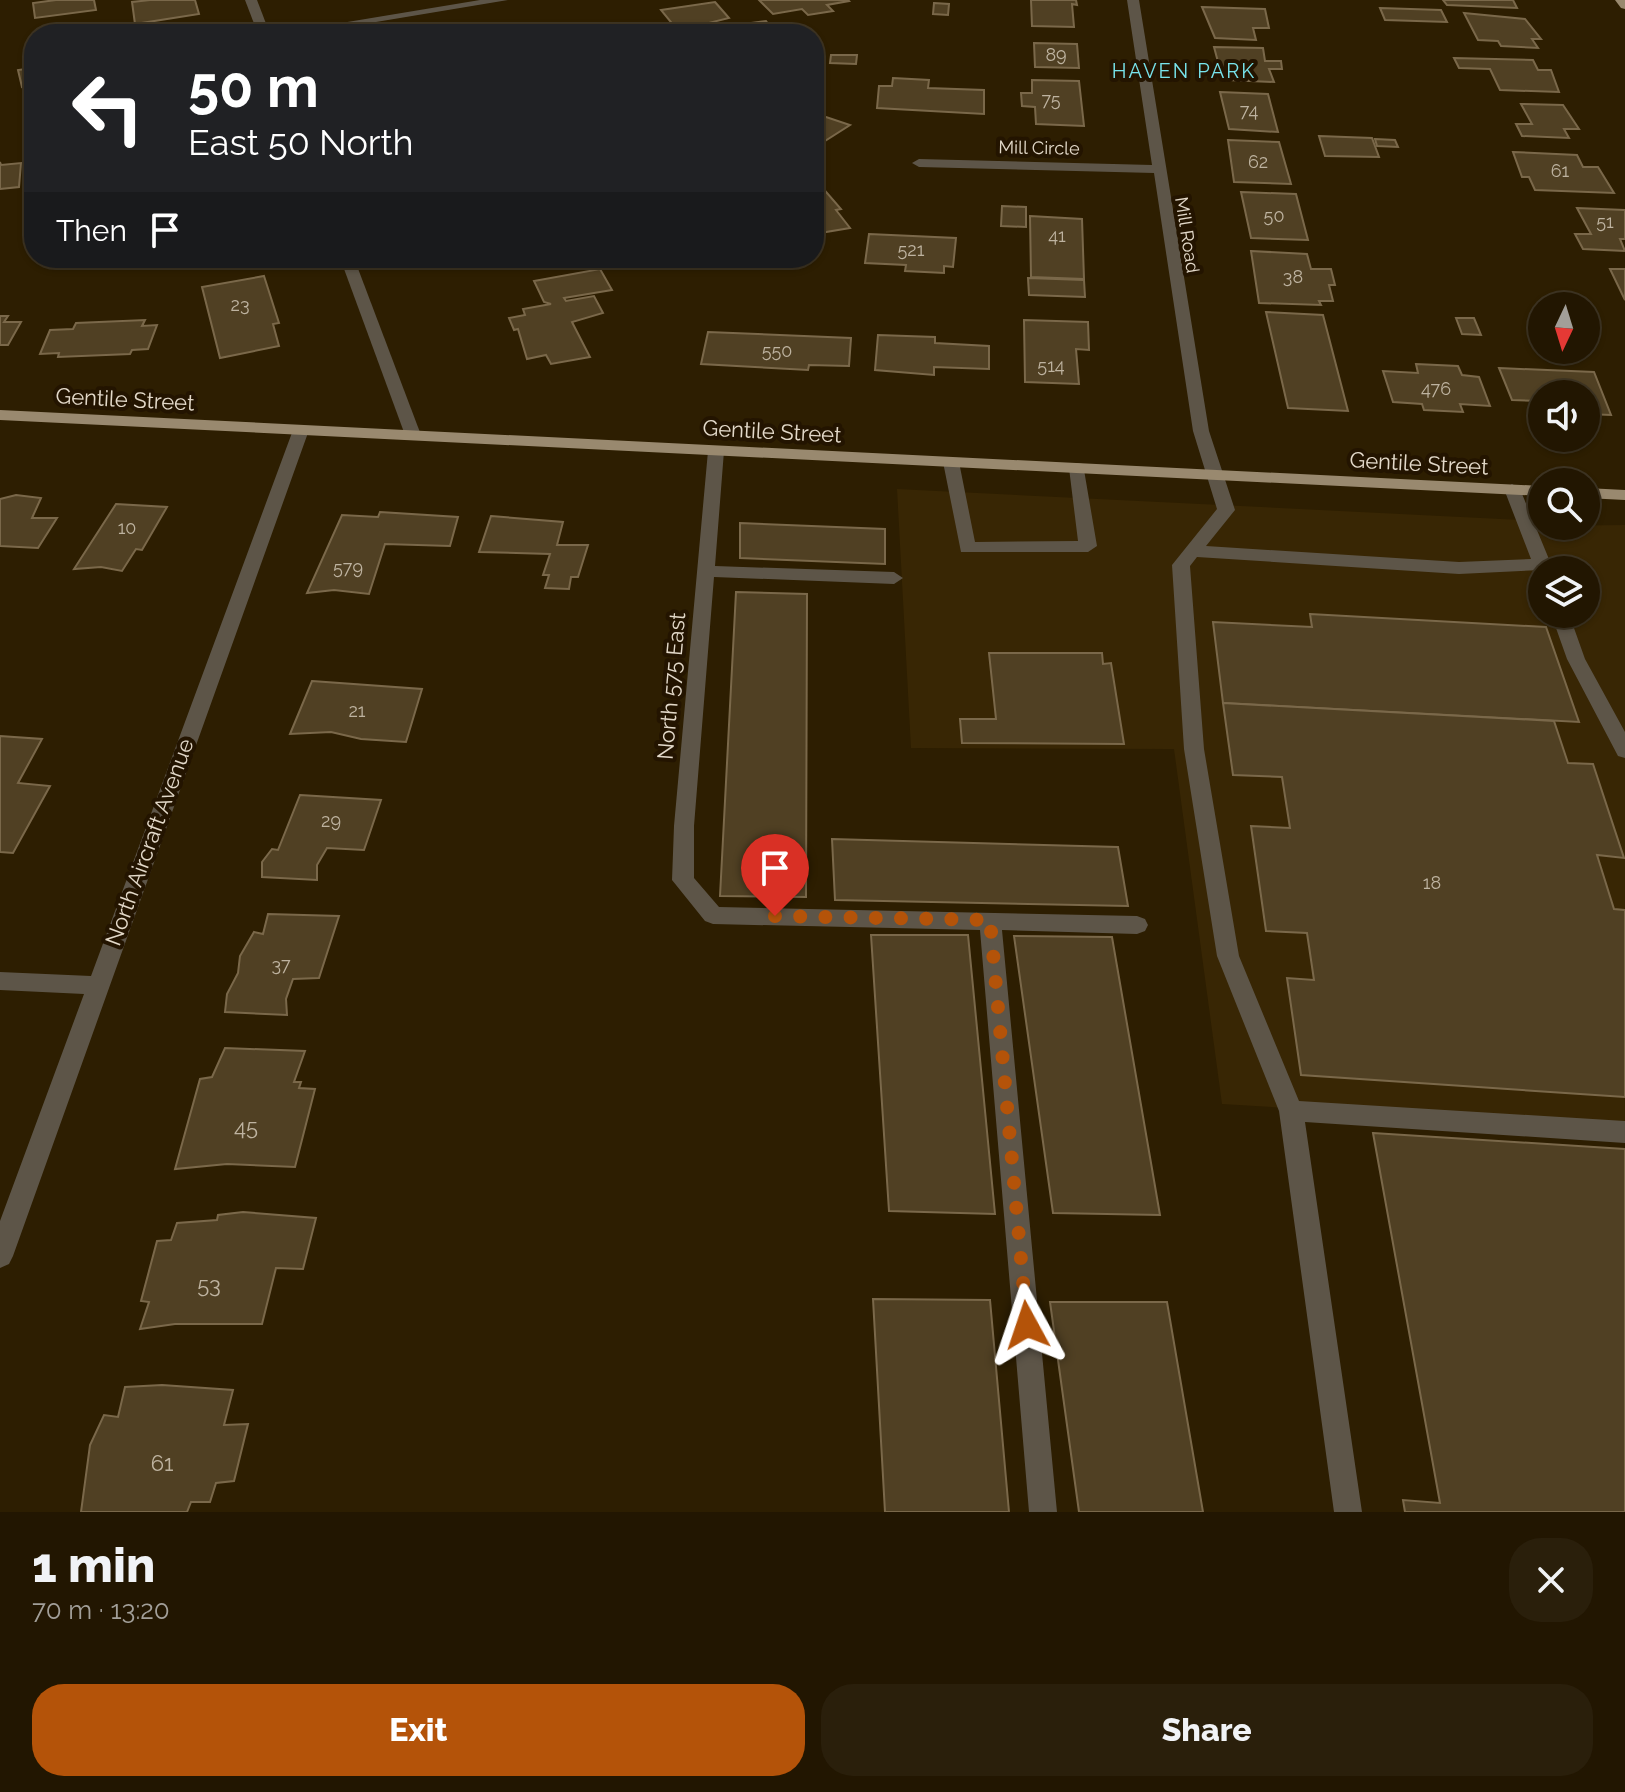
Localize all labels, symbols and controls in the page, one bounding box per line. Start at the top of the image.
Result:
house number: 89 [1045,44,1067,65]
text: 50 m [188,54,319,120]
icon: left [56,56,160,160]
district label: HAVEN PARK [1112,59,1256,83]
house number: 75 [1041,89,1061,110]
house number: 74 [1240,100,1258,121]
text: East 50 North [188,121,414,163]
street label: Mill Circle [998,136,1080,159]
house number: 62 [1248,151,1268,172]
house number: 61 [1551,160,1570,181]
street label: Mill Road [1171,195,1204,274]
house number: 50 [1264,205,1284,226]
icon: arrive [143,208,187,252]
house number: 51 [1596,211,1614,232]
text: Then [56,213,127,248]
house number: 41 [1048,225,1066,246]
house number: 521 [898,239,925,260]
house number: 38 [1283,266,1303,287]
north arrow [1528,292,1600,364]
map controls [1528,292,1600,628]
house number: 23 [231,294,250,315]
house number: 550 [762,340,792,361]
house number: 514 [1037,355,1065,376]
house number: 476 [1421,378,1451,399]
button: sound [1528,380,1600,452]
street label: Gentile Street [55,382,196,416]
street label: Gentile Street [702,414,843,448]
street label: Gentile Street [1349,446,1490,480]
button: search [1528,468,1600,540]
house number: 10 [118,517,136,538]
button: layers [1528,556,1600,628]
house number: 579 [333,557,363,578]
street label: North 575 East [652,611,690,761]
house number: 21 [348,700,366,721]
street label: North Aircraft Avenue [99,735,199,949]
house number: 29 [321,810,341,831]
pin [741,834,809,916]
icon: arrive [753,846,797,890]
house number: 18 [1423,872,1441,893]
house number: 37 [271,954,291,975]
house number: 45 [234,1114,258,1140]
house number: 53 [197,1272,221,1298]
position arrow [985,1283,1069,1367]
house number: 61 [151,1450,173,1476]
text: 1 min [32,1537,155,1593]
button: close [1509,1538,1593,1622]
text: 70 m · 13:20 [32,1595,170,1625]
button: Exit [32,1684,805,1776]
button: Share [821,1684,1593,1776]

